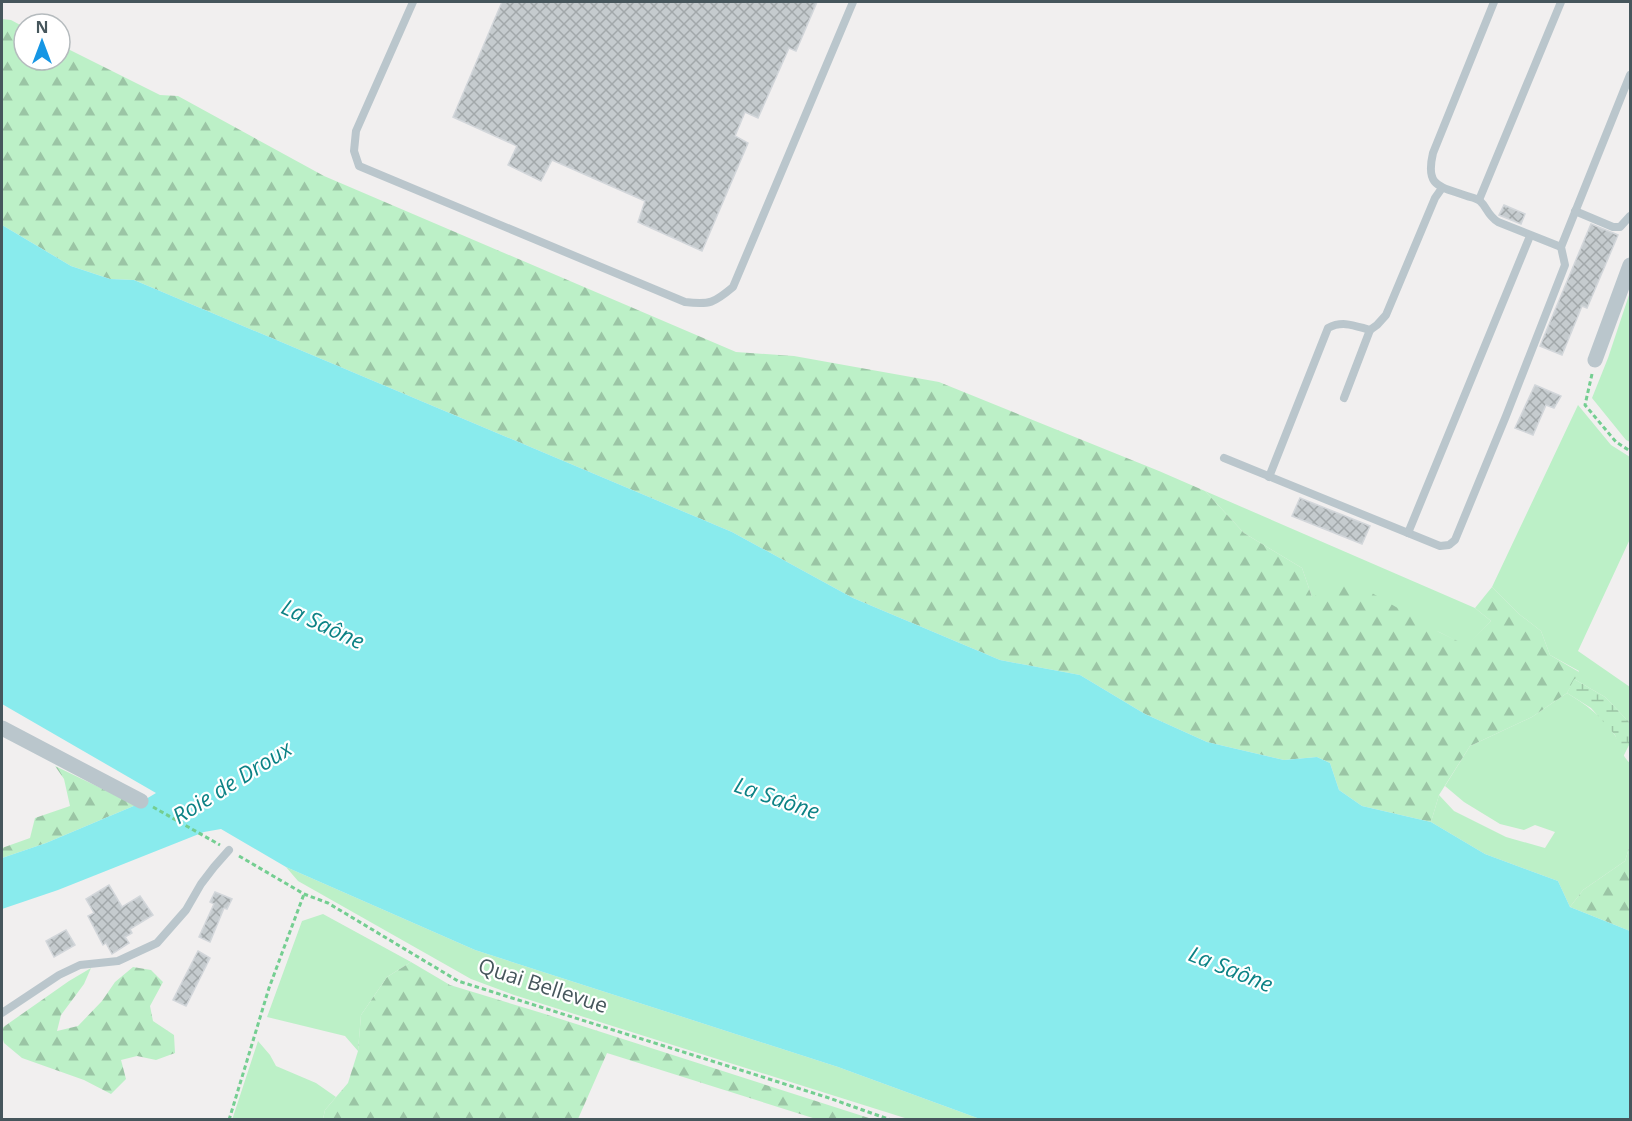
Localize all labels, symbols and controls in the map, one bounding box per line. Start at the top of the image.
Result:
north arrow [12,12,72,72]
text: N [35,16,49,38]
water label: La Saône [277,591,370,655]
water label: Roie de Droux [166,732,298,830]
water label: La Saône [731,769,824,826]
water label: La Saône [1185,938,1278,999]
street label: Quai Bellevue [475,951,612,1019]

